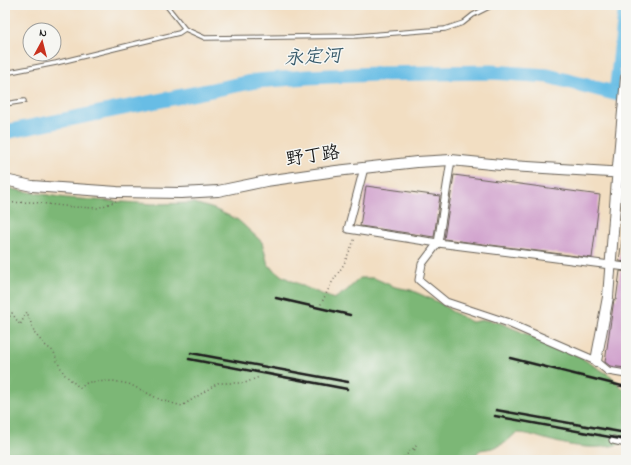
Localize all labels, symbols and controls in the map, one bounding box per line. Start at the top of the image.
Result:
north arrow [22,22,62,62]
text: N [38,25,48,41]
water label: 永定河 [284,43,345,73]
street label: 野丁路 [284,140,342,174]

